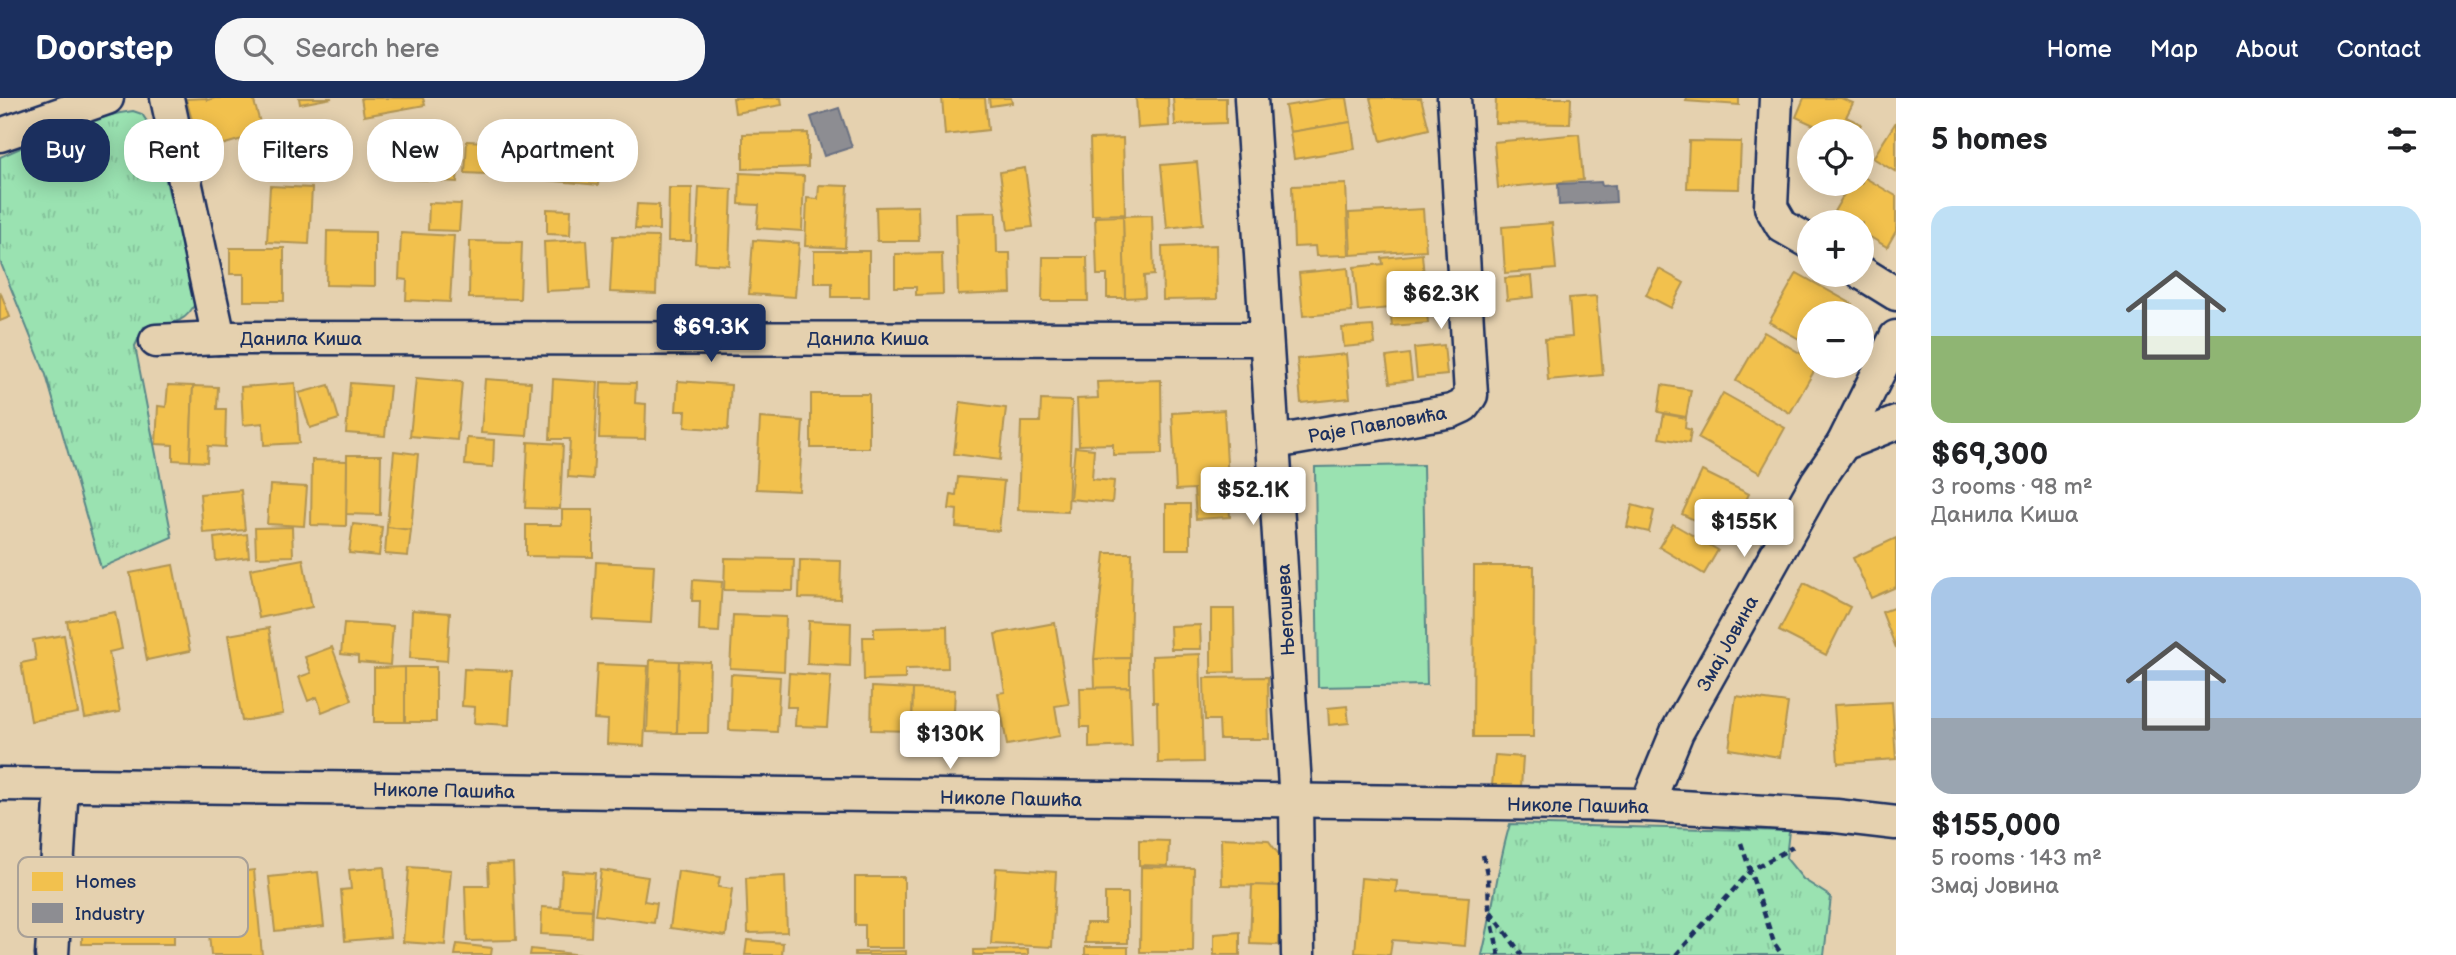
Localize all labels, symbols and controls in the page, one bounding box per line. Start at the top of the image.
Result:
search box [215,18,705,81]
text: Doorstep [35,29,173,69]
icon: search [239,30,277,68]
text: Search here [295,34,439,65]
text: Home [2047,35,2112,64]
text: Map [2150,35,2198,64]
text: About [2236,35,2298,64]
text: Contact [2336,35,2421,64]
chip: Buy [21,119,110,182]
chip: Rent [124,119,224,182]
chip: Filters [238,119,353,182]
chip: New [367,119,463,182]
chip: Apartment [477,119,638,182]
map controls [1797,119,1874,378]
button: locate [1797,119,1874,196]
icon: filters [2383,121,2421,159]
text: 5 homes [1931,122,2048,158]
button: + [1797,210,1874,287]
icon: home [2113,252,2239,378]
pin: $62.3K [1384,272,1498,331]
text: $62.3K [1402,280,1480,308]
button: − [1797,301,1874,378]
pin: $69.3K [654,304,768,364]
text: $69.3K [673,313,749,341]
street label: Данила Киша [240,328,362,351]
street label: Данила Киша [807,328,929,351]
street label: Раје Павловића [1306,402,1449,449]
text: $69,300 [1931,437,2048,473]
pin: $52.1K [1196,468,1310,527]
text: 3 rooms · 98 m² [1931,473,2093,501]
text: $52.1K [1217,476,1289,504]
pin: $155K [1695,500,1793,559]
text: Данила Киша [1931,501,2079,529]
text: $155K [1710,508,1778,536]
street label: Његошева [1273,563,1300,656]
street label: Змај Јовина [1693,592,1764,696]
icon: home [2113,623,2239,749]
pin: $130K [901,712,999,771]
text: $130K [916,720,984,748]
street label: Николе Пашића [373,779,515,804]
street label: Николе Пашића [940,787,1082,812]
street label: Николе Пашића [1507,794,1649,819]
text: $155,000 [1931,808,2061,844]
text: 5 rooms · 143 m² [1931,844,2102,872]
legend [18,857,248,937]
text: Homes [75,871,136,894]
text: Змај Јовина [1931,872,2059,900]
text: Industry [75,903,145,926]

